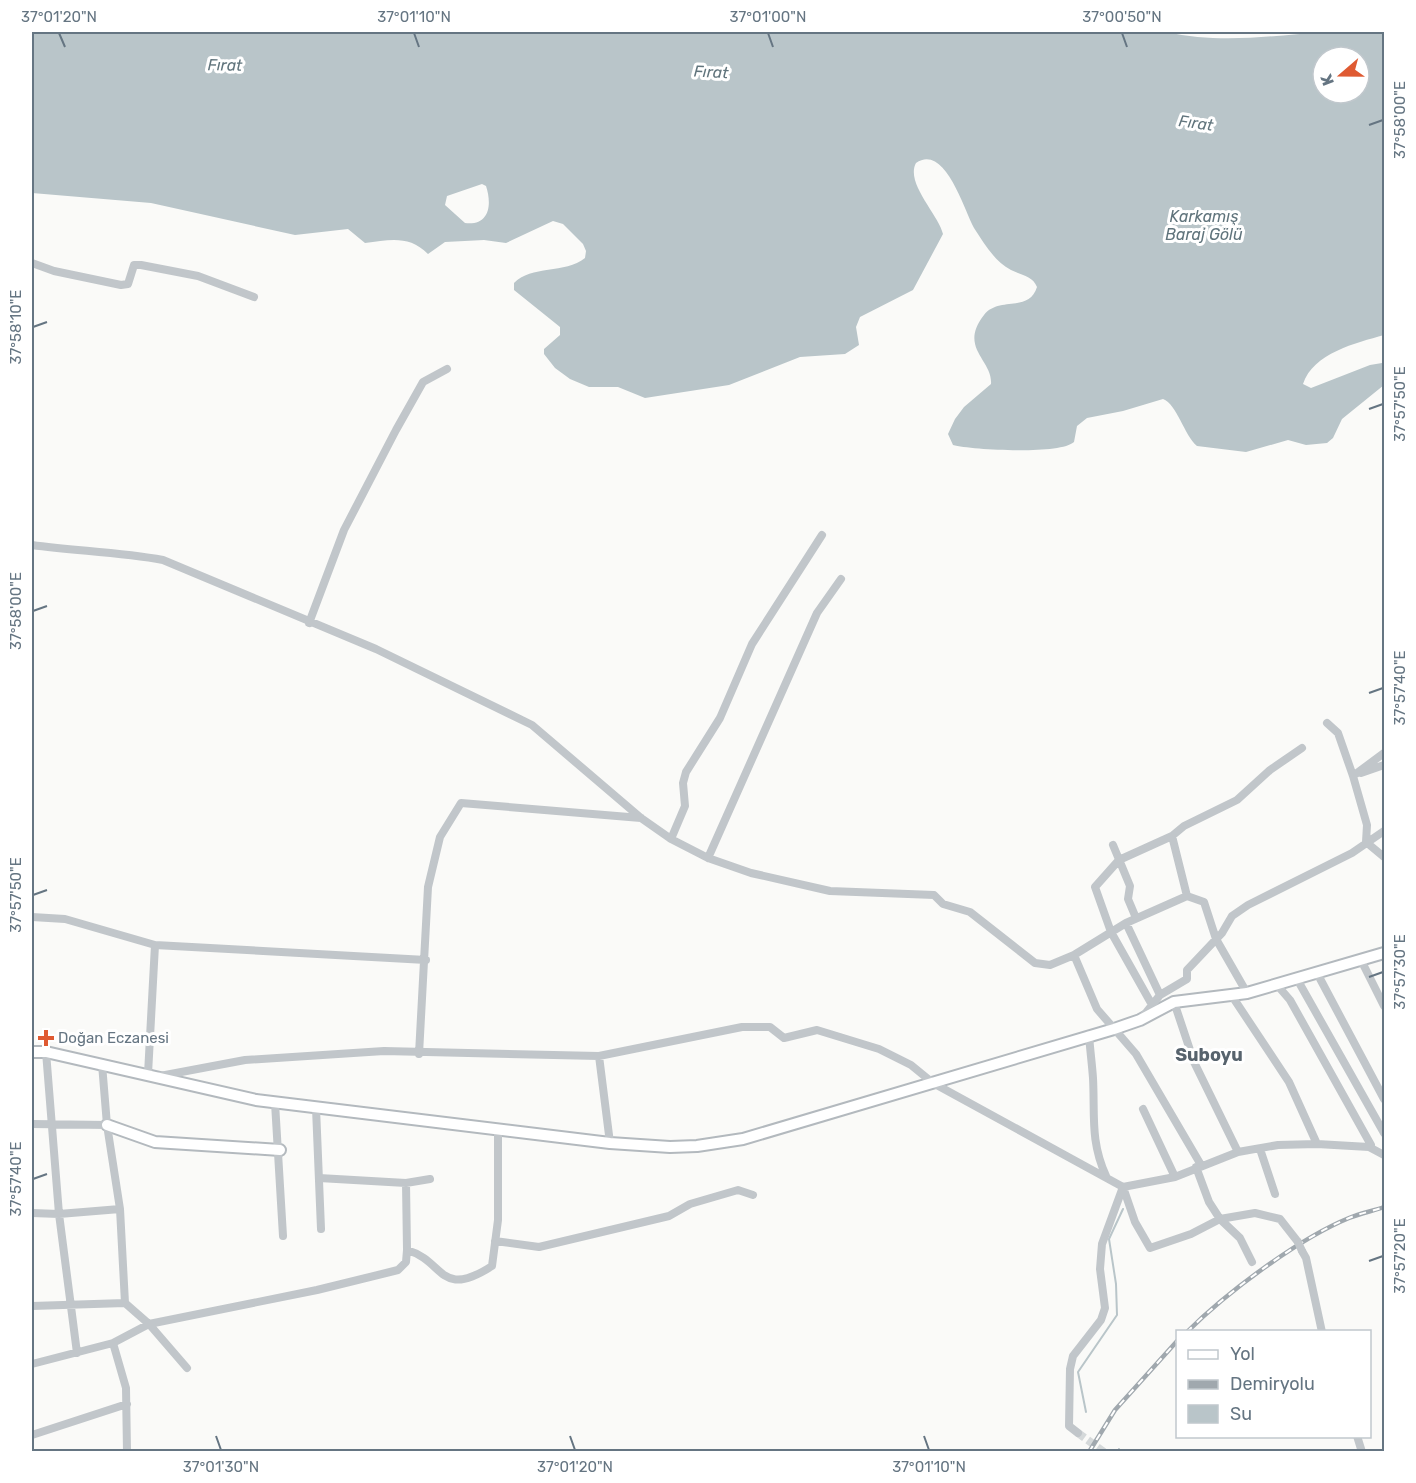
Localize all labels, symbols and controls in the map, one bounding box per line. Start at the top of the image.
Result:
text: 37°01'20"N [21,8,97,26]
text: 37°01'10"N [377,8,451,26]
text: 37°01'00"N [730,8,806,26]
text: 37°00'50"N [1082,8,1162,26]
north arrow [1311,45,1371,105]
water label: Fırat [207,55,243,75]
water label: Fırat [693,62,730,82]
text: K [1316,71,1338,88]
text: 37°58'00"E [1391,81,1409,159]
water label: Fırat [1178,111,1215,135]
water label: Karkamış Baraj Gölü [1165,207,1243,244]
text: 37°58'10"E [7,290,25,364]
text: 37°57'50"E [1391,366,1409,442]
text: 37°58'00"E [7,572,25,650]
text: 37°57'40"E [1391,650,1409,726]
text: 37°57'50"E [7,857,25,933]
text: 37°57'30"E [1391,934,1409,1010]
place label: Doğan Eczanesi [58,1029,169,1047]
marker: Doğan Eczanesi [39,1031,53,1045]
district label: Suboyu [1175,1044,1243,1066]
text: 37°57'40"E [7,1141,25,1217]
text: 37°57'20"E [1391,1218,1409,1294]
legend [1176,1330,1371,1438]
text: Yol [1230,1343,1255,1365]
text: Demiryolu [1230,1373,1315,1395]
text: Su [1230,1403,1252,1425]
text: 37°01'30"N [183,1458,259,1476]
text: 37°01'20"N [537,1458,613,1476]
text: 37°01'10"N [892,1458,966,1476]

